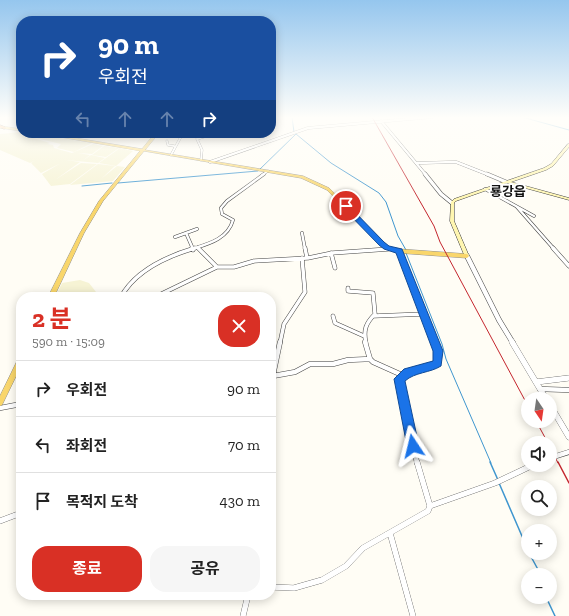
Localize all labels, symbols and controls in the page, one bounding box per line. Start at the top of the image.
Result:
text: 90 m [98,28,159,61]
icon: right [32,32,84,84]
text: 우회전 [98,66,148,88]
icon: left [72,108,94,130]
icon: ahead [114,108,136,130]
icon: ahead [156,108,178,130]
icon: right [198,108,220,130]
district label: 룡강읍 [490,184,526,199]
pin [329,189,363,223]
icon: arrive [335,195,357,217]
text: 2 분 [32,304,71,333]
button: close [218,305,260,347]
text: 590 m · 15:09 [32,334,105,349]
icon: right [32,378,54,400]
text: 90 m [227,380,260,398]
text: 우회전 [66,381,107,399]
north arrow [521,392,557,428]
map controls [521,392,557,604]
position arrow [392,425,434,467]
icon: left [32,434,54,456]
text: 70 m [228,436,260,454]
button: sound [521,436,557,472]
text: 좌회전 [66,437,107,455]
button: search [521,480,557,516]
icon: arrive [32,490,54,512]
text: 430 m [220,492,260,510]
text: 목적지 도착 [66,493,138,511]
button: + [521,524,557,560]
button: 종료 [32,546,142,592]
button: 공유 [150,546,260,592]
button: − [521,568,557,604]

